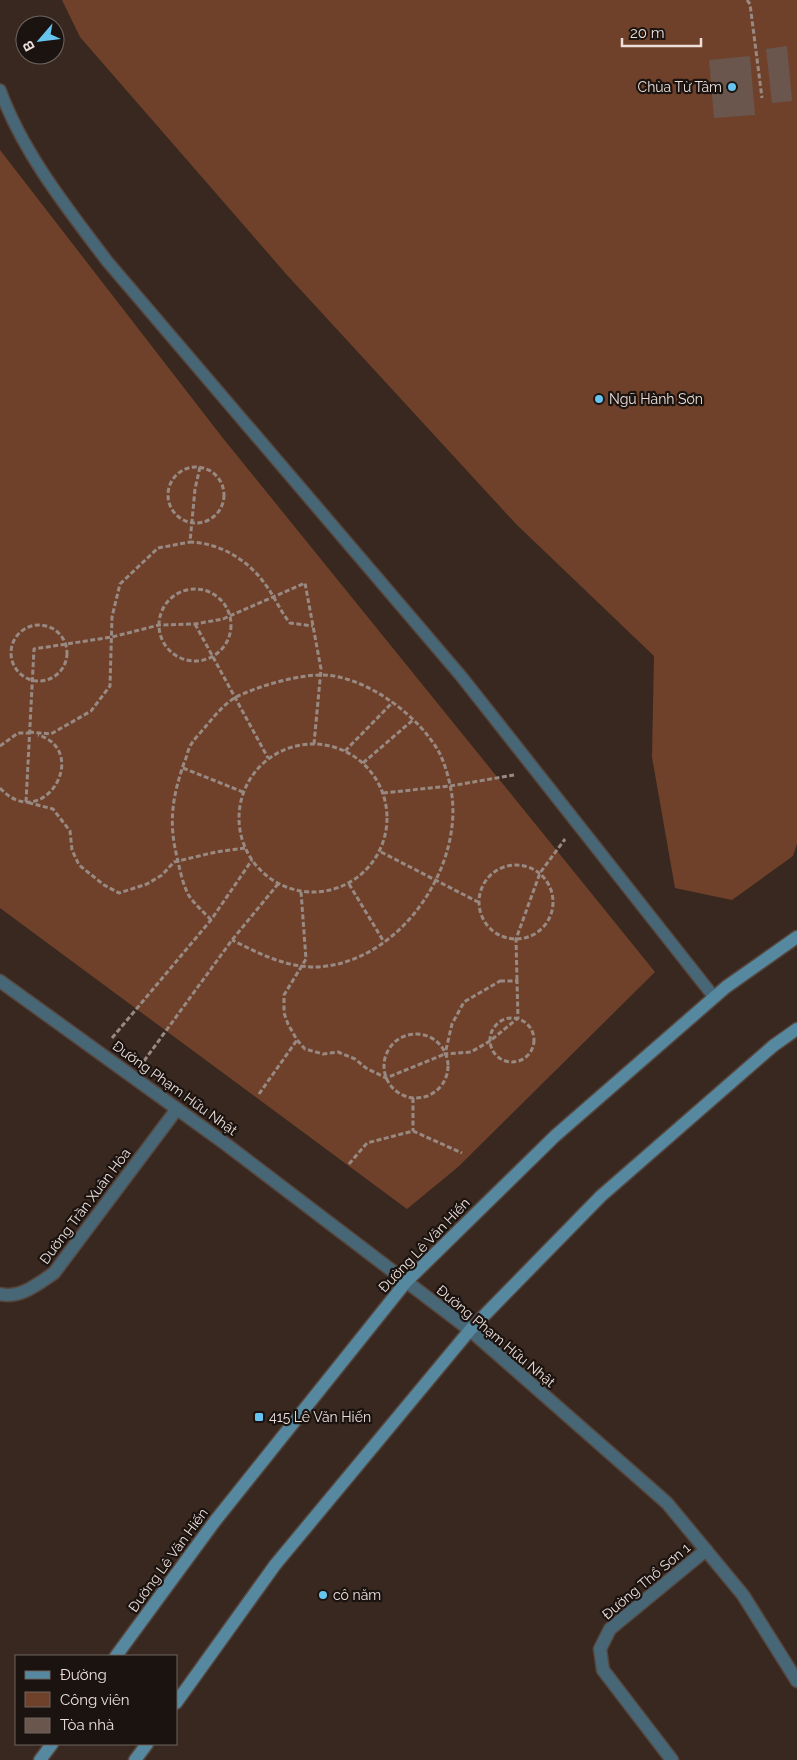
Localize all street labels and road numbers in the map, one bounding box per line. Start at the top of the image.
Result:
street label: Đường Phạm Hữu Nhật [110,1037,241,1139]
street label: Đường Trần Xuân Hòa [36,1145,134,1267]
street label: Đường Lê Văn Hiến [375,1195,473,1295]
street label: Đường Phạm Hữu Nhật [433,1282,559,1390]
street label: Đường Lê Văn Hiến [125,1505,211,1615]
street label: Đường Thổ Sơn 1 [599,1540,693,1622]

